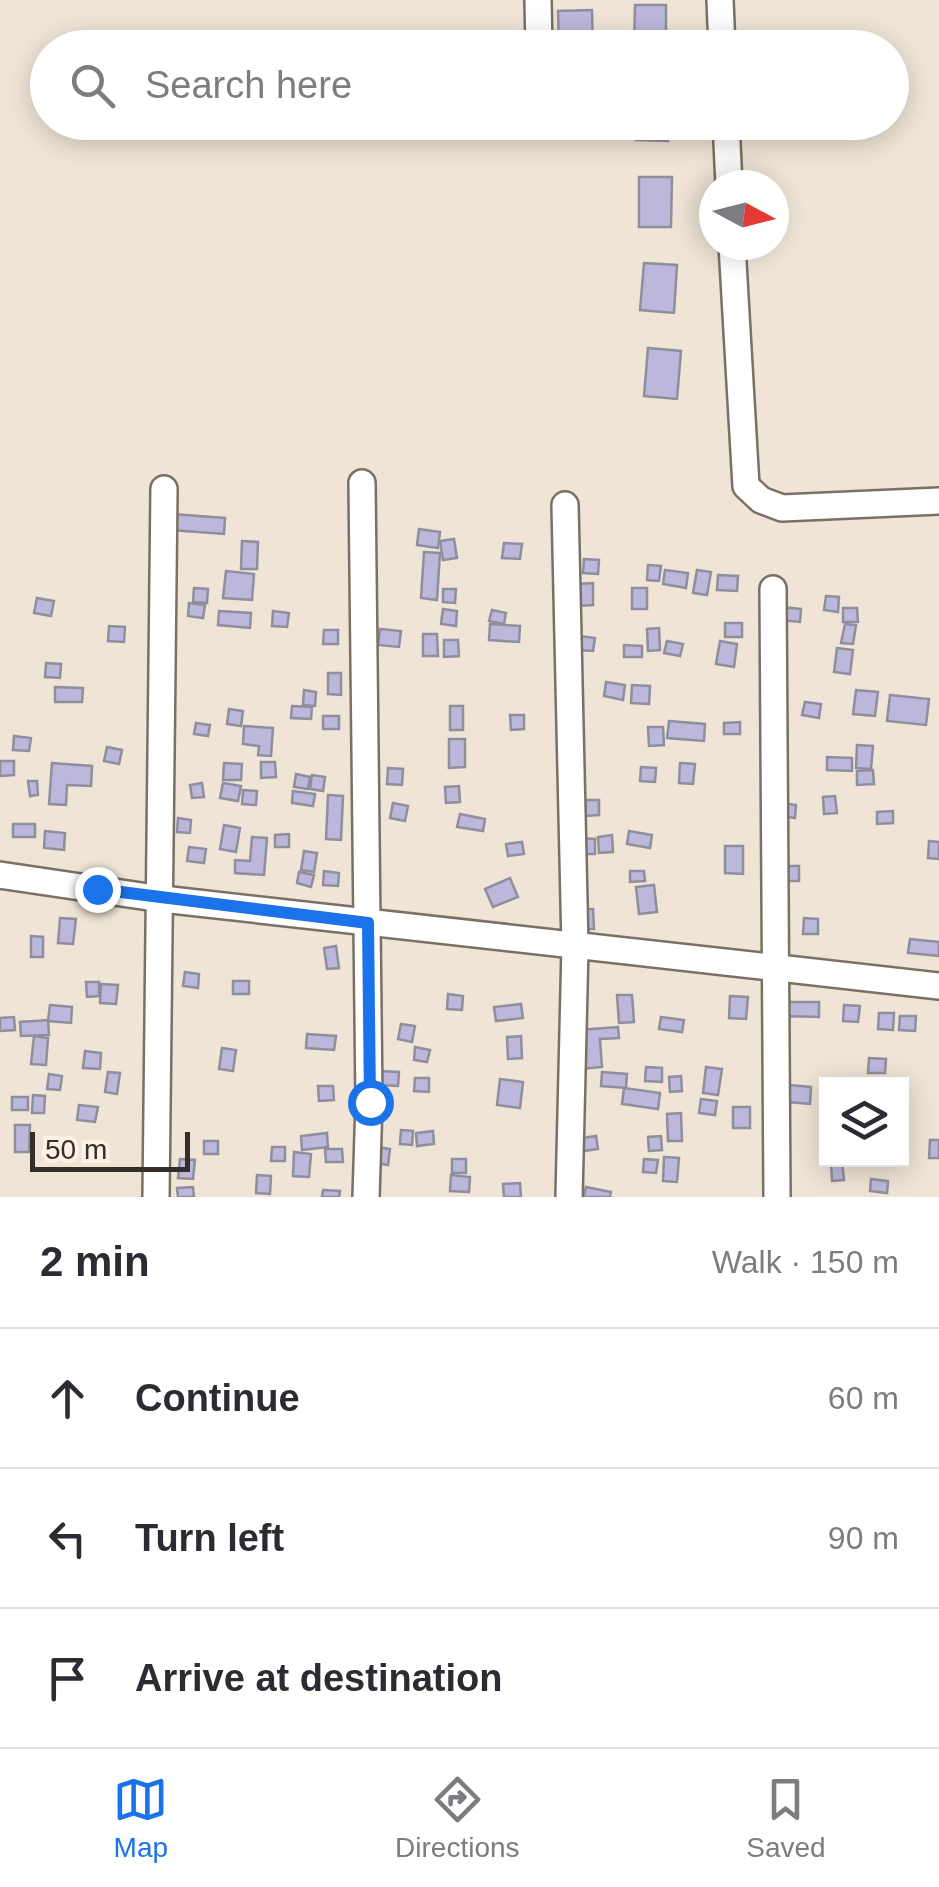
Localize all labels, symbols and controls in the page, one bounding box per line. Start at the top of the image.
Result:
search box [30,30,909,140]
icon: search [65,58,120,113]
text: Search here [145,64,352,106]
north arrow [699,170,789,260]
route end [75,867,121,913]
map controls [819,1077,909,1167]
button: layers [819,1077,909,1167]
route start [348,1080,394,1126]
scale bar [30,1127,190,1172]
text: 50 m [45,1134,107,1165]
text: 2 min [40,1238,150,1285]
text: Walk · 150 m [712,1244,899,1280]
icon: ahead [40,1371,95,1426]
text: Continue [135,1377,300,1419]
text: 60 m [828,1380,899,1416]
icon: left [40,1511,95,1566]
text: Turn left [135,1517,284,1559]
text: 90 m [828,1520,899,1556]
icon: arrive [40,1651,95,1706]
text: Arrive at destination [135,1657,502,1699]
tab: Map [113,1772,168,1864]
tab: Directions [395,1772,520,1864]
tab: Saved [746,1772,826,1864]

